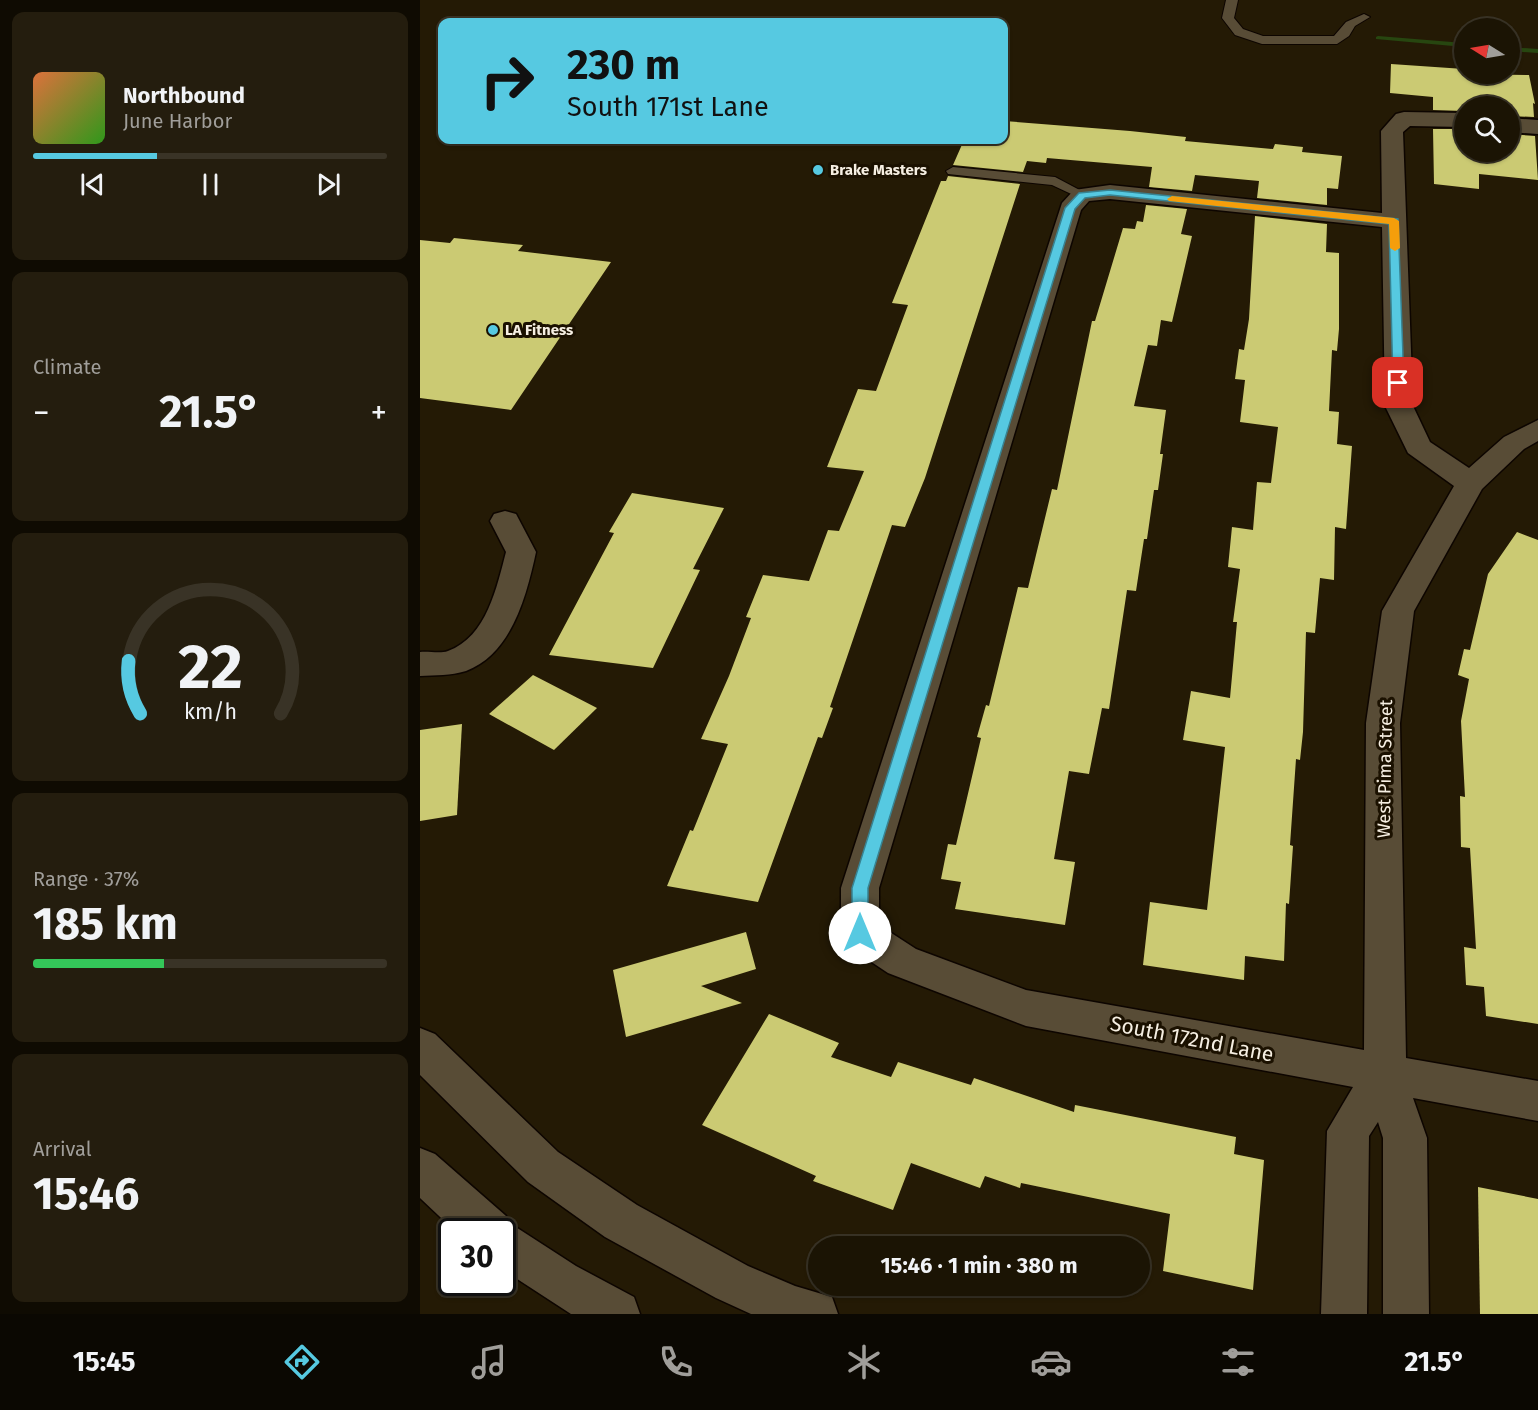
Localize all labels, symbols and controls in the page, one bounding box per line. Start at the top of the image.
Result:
north arrow [1454,18,1520,84]
map controls [1454,18,1520,162]
text: 230 m [567,40,680,90]
icon: right [468,42,546,120]
text: Northbound [123,82,245,109]
text: South 171st Lane [567,91,769,123]
button: search [1454,96,1520,162]
text: June Harbor [123,109,232,133]
place label: Brake Masters [830,161,927,179]
marker: Brake Masters [811,163,825,177]
icon: previous [76,168,109,201]
icon: pause [194,168,227,201]
icon: next [312,168,345,201]
place label: LA Fitness [505,321,573,339]
marker: LA Fitness [486,323,500,337]
text: Climate [33,355,101,379]
pin [1372,357,1423,408]
icon: arrive [1381,366,1414,399]
text: 21.5° [159,385,261,439]
text: − [33,393,50,433]
text: + [371,393,387,433]
text: 22 [178,630,242,705]
text: km/h [183,699,237,725]
street label: West Pima Street [1373,699,1397,838]
text: Range · 37% [33,867,139,891]
text: 185 km [33,897,178,951]
position arrow [828,901,892,965]
street label: South 172nd Lane [1108,1010,1276,1068]
text: Arrival [33,1137,92,1161]
text: 15:46 [33,1167,139,1221]
speed limit sign: 30 [438,1218,516,1296]
text: 15:46 · 1 min · 380 m [880,1252,1078,1279]
icon: directions [281,1341,323,1383]
icon: music [468,1341,510,1383]
icon: phone [655,1341,697,1383]
icon: climate [843,1341,885,1383]
icon: car [1030,1341,1072,1383]
icon: filters [1217,1341,1259,1383]
text: 15:45 [73,1346,135,1378]
text: 21.5° [1404,1346,1465,1378]

